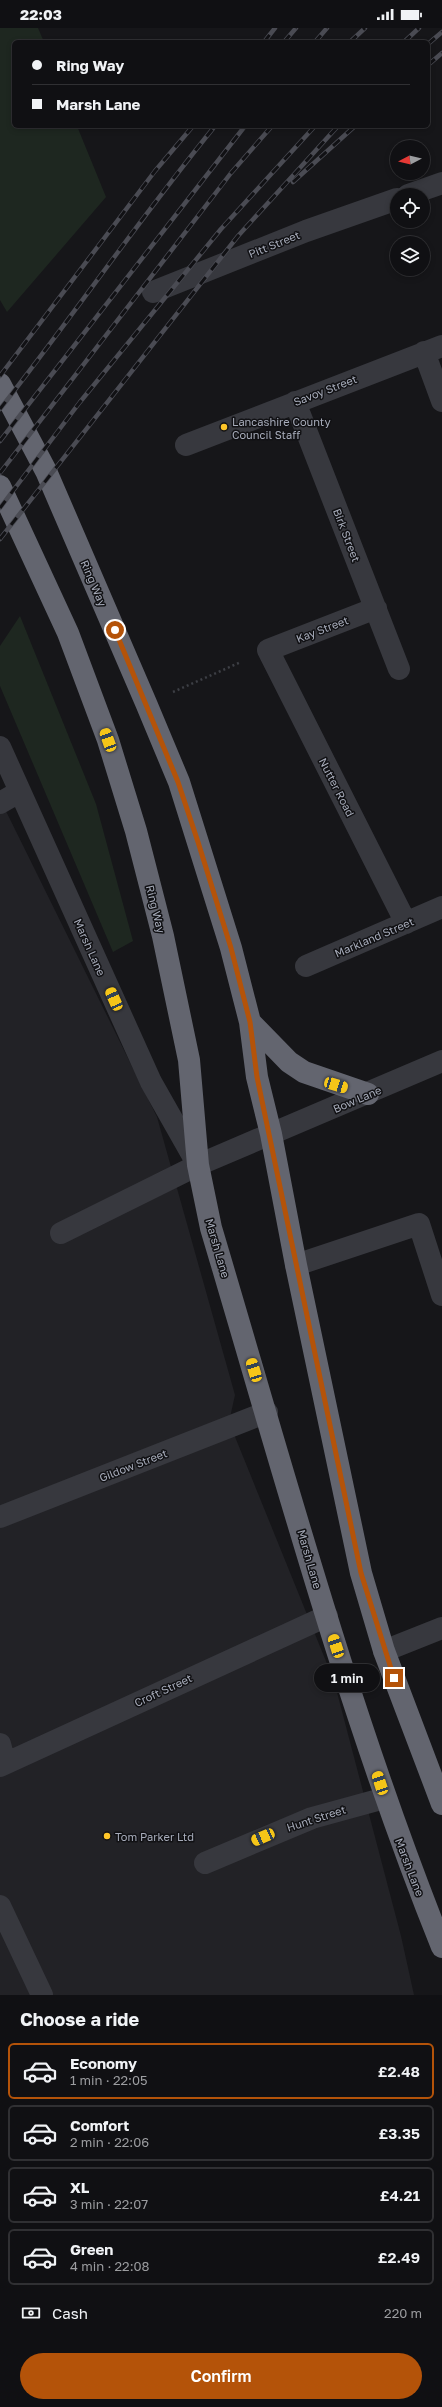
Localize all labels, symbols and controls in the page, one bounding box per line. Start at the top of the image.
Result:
text: 22:03 [20,5,62,23]
text: Ring Way [56,56,124,74]
text: Marsh Lane [56,95,140,113]
north arrow [390,140,430,180]
map controls [390,140,430,276]
button: locate [390,188,430,228]
street label: Pitt Street [246,228,302,260]
button: layers [390,236,430,276]
street label: Savoy Street [291,372,359,408]
place label: Lancashire County Council Staff [232,415,331,441]
marker: Lancashire County Council Staff [219,422,229,432]
street label: Birk Street [331,506,363,564]
street label: Ring Way [78,558,110,608]
street label: Kay Street [294,613,350,645]
route start [106,621,124,639]
car [98,727,118,753]
street label: Nutter Road [317,756,357,818]
street label: Ring Way [144,884,168,934]
street label: Markland Street [332,914,416,960]
street label: Marsh Lane [72,916,108,978]
car [104,986,124,1012]
car [323,1076,349,1094]
street label: Bow Lane [331,1083,383,1115]
street label: Marsh Lane [203,1217,233,1279]
car [245,1357,263,1383]
street label: Gildow Street [97,1446,169,1484]
street label: Marsh Lane [295,1528,325,1590]
car [327,1633,345,1659]
callout: 1 min [314,1664,380,1692]
route end [385,1669,403,1687]
text: 1 min [331,1670,363,1686]
street label: Croft Street [132,1671,194,1709]
car [371,1770,389,1796]
street label: Hunt Street [285,1802,347,1834]
car [250,1827,276,1847]
place label: Tom Parker Ltd [115,1830,194,1843]
marker: Tom Parker Ltd [102,1831,112,1841]
street label: Marsh Lane [393,1836,427,1898]
text: Choose a ride [20,2008,139,2030]
icon: car [22,2053,58,2089]
text: Economy [70,2054,137,2072]
text: £2.48 [378,2062,420,2080]
text: 1 min · 22:05 [70,2072,148,2088]
icon: car [22,2115,58,2151]
text: Comfort [70,2116,129,2134]
text: £3.35 [379,2124,420,2142]
text: 2 min · 22:06 [70,2134,149,2150]
icon: car [22,2177,58,2213]
text: XL [70,2178,89,2196]
text: £4.21 [380,2186,420,2204]
text: 3 min · 22:07 [70,2196,148,2212]
icon: car [22,2239,58,2275]
text: Green [70,2240,113,2258]
text: £2.49 [378,2248,420,2266]
text: 4 min · 22:08 [70,2258,150,2274]
icon: cash [20,2302,42,2324]
text: Cash [52,2304,88,2322]
text: 220 m [384,2305,422,2321]
button: Confirm [20,2353,422,2399]

